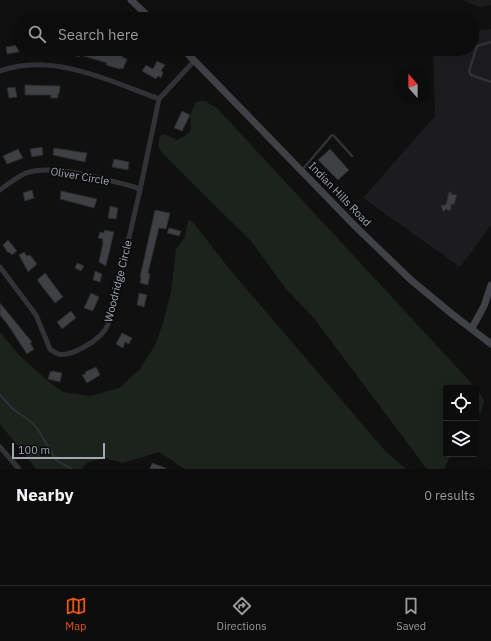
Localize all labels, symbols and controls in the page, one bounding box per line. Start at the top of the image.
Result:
search box [12,12,479,56]
icon: search [26,23,48,45]
text: Search here [58,25,138,44]
north arrow [395,68,431,104]
street label: Indian Hills Road [306,159,374,229]
street label: Oliver Circle [49,164,111,188]
street label: Woodridge Circle [101,239,135,323]
map controls [443,385,479,457]
button: locate [443,385,479,421]
button: layers [443,421,479,457]
scale bar [12,441,105,460]
text: 100 m [18,443,50,457]
text: Nearby [16,484,74,506]
text: 0 results [424,487,475,504]
tab: Map [65,595,87,633]
tab: Directions [217,595,267,633]
tab: Saved [396,595,426,633]

